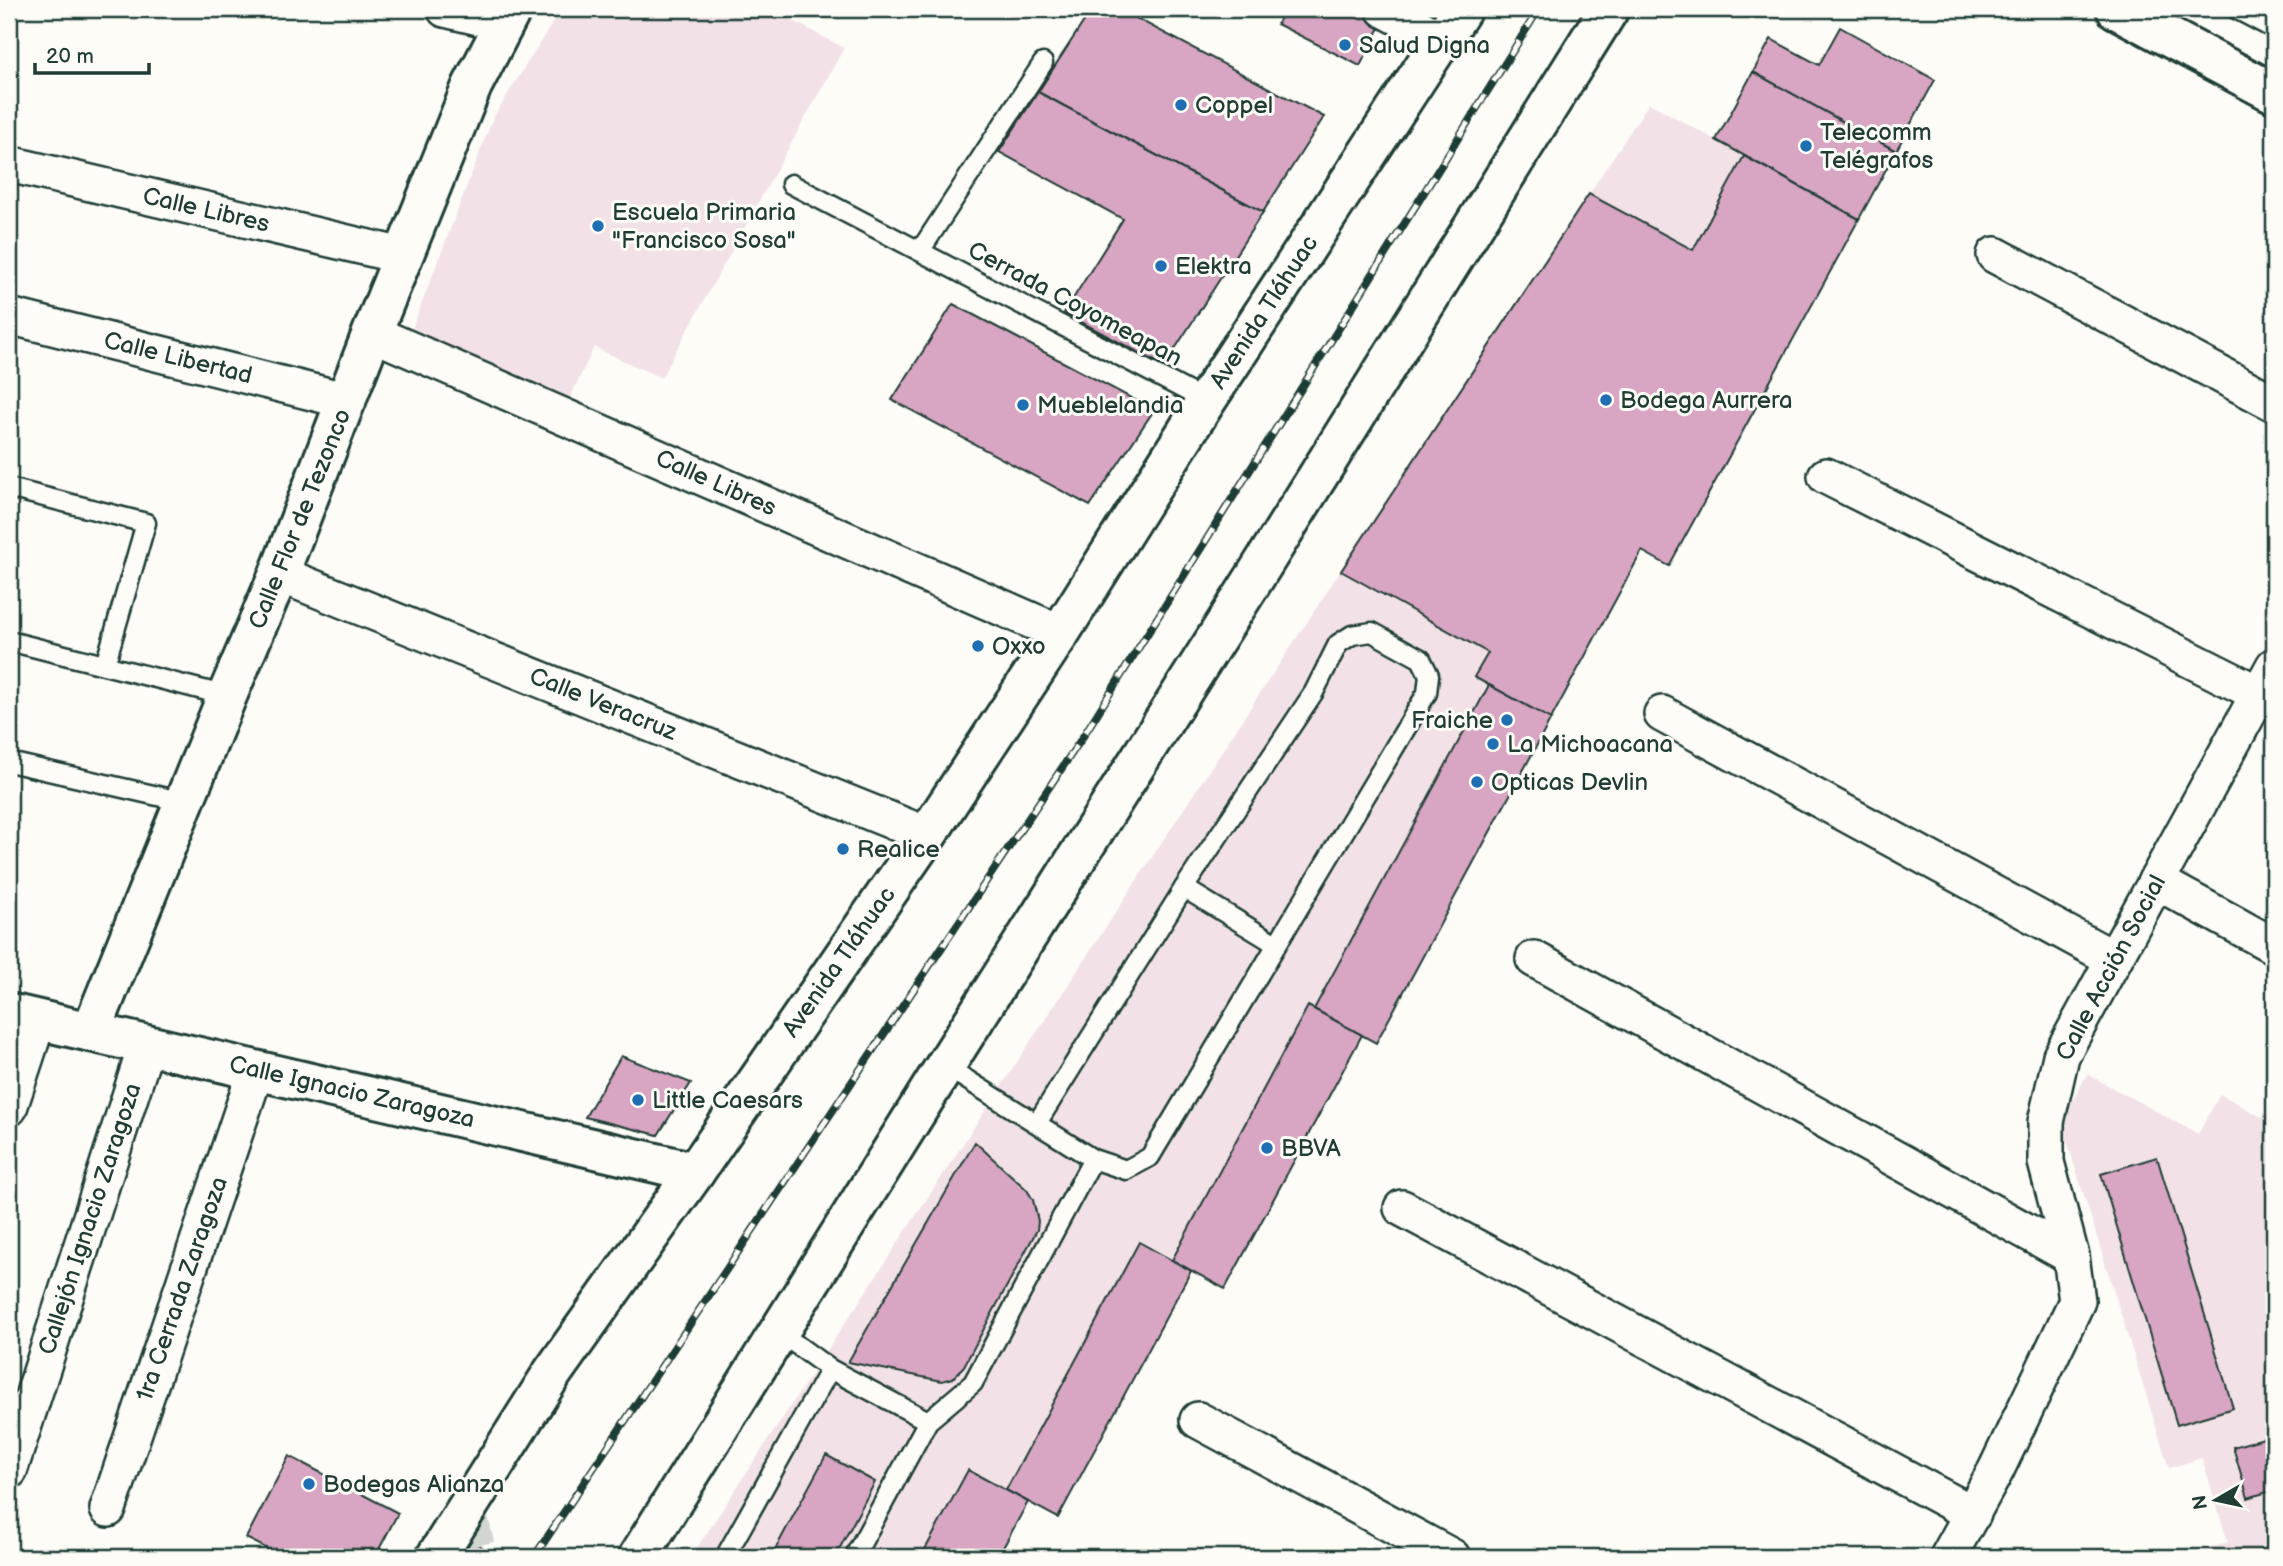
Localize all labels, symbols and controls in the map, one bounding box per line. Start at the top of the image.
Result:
place label: Salud Digna [1359,31,1490,60]
scale bar [35,32,149,76]
marker: Salud Digna [1337,37,1353,53]
text: 20 m [46,44,94,69]
place label: Coppel [1195,91,1273,120]
marker: Coppel [1173,97,1189,113]
place label: Telecomm Telégrafos [1820,118,1934,175]
marker: Telecomm Telégrafos [1798,138,1814,154]
street label: Calle Libres [140,181,272,239]
place label: Escuela Primaria "Francisco Sosa" [612,198,796,255]
marker: Escuela Primaria "Francisco Sosa" [590,218,606,234]
street label: Avenida Tláhuac [1204,230,1324,394]
street label: Cerrada Coyomeapan [963,235,1187,373]
place label: Elektra [1175,252,1252,281]
marker: Elektra [1153,258,1169,274]
street label: Calle Libertad [101,326,255,390]
place label: Bodega Aurrera [1620,386,1793,415]
place label: Mueblelandia [1037,391,1184,420]
marker: Bodega Aurrera [1598,392,1614,408]
marker: Mueblelandia [1015,397,1031,413]
street label: Calle Flor de Tezonco [243,405,357,633]
street label: Calle Libres [651,443,781,523]
place label: Oxxo [992,632,1046,661]
marker: Oxxo [970,638,986,654]
street label: Calle Veracruz [525,661,681,747]
place label: Fraiche [1411,706,1493,735]
marker: Fraiche [1499,712,1515,728]
place label: La Michoacana [1507,730,1673,759]
marker: La Michoacana [1485,736,1501,752]
place label: Opticas Devlin [1491,768,1648,797]
marker: Opticas Devlin [1469,774,1485,790]
place label: Realice [857,835,940,864]
marker: Realice [835,841,851,857]
street label: Calle Acción Social [2050,870,2172,1066]
street label: Avenida Tláhuac [776,881,902,1043]
street label: Calle Ignacio Zaragoza [226,1050,478,1134]
street label: Callejón Ignacio Zaragoza [32,1080,148,1358]
place label: Little Caesars [652,1086,803,1115]
marker: Little Caesars [630,1092,646,1108]
place label: BBVA [1281,1134,1341,1163]
marker: BBVA [1259,1140,1275,1156]
street label: 1ra Cerrada Zaragoza [130,1173,234,1405]
north arrow [2182,1464,2252,1534]
place label: Bodegas Alianza [323,1470,504,1499]
marker: Bodegas Alianza [301,1476,317,1492]
text: N [2188,1494,2213,1511]

